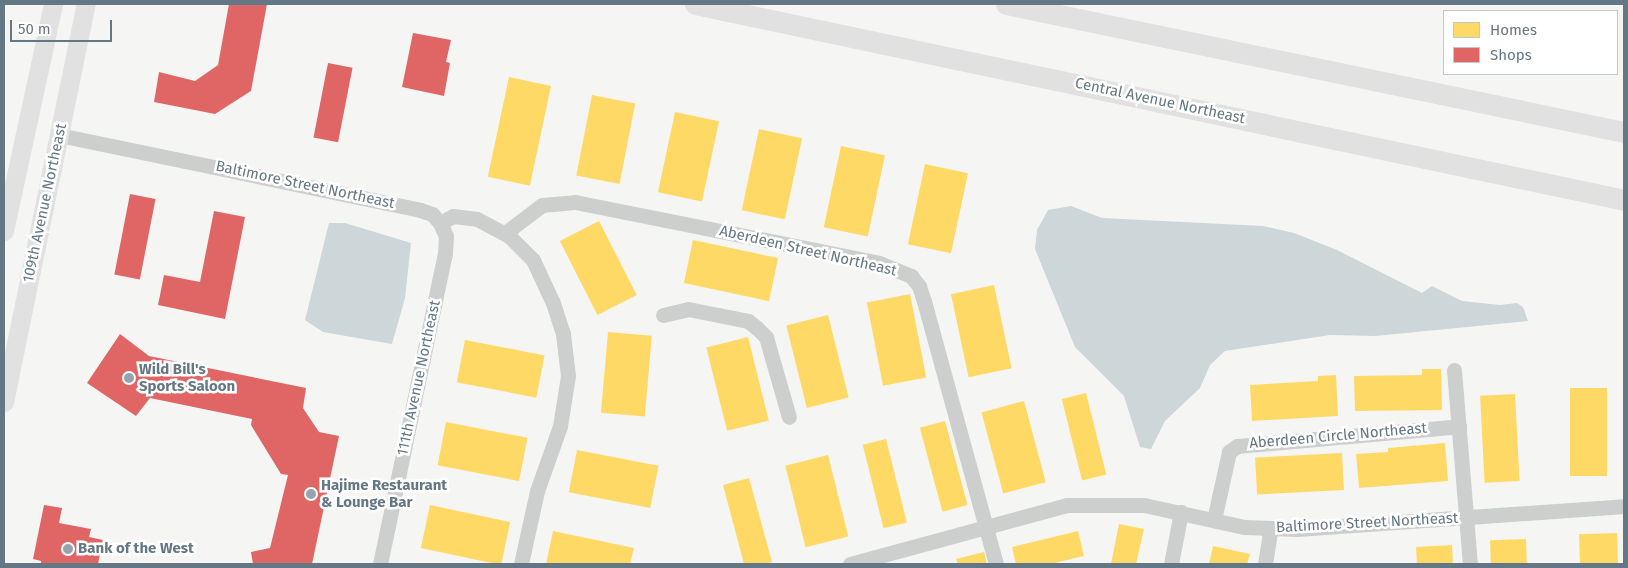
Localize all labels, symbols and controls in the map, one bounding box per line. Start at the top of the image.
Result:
scale bar [12,10,115,42]
legend [1443,10,1618,75]
text: 50 m [18,20,51,38]
text: Homes [1490,21,1537,39]
text: Shops [1490,46,1532,64]
street label: Central Avenue Northeast [1073,74,1247,128]
street label: 109th Avenue Northeast [19,122,71,284]
street label: Baltimore Street Northeast [214,157,396,213]
street label: Aberdeen Street Northeast [718,222,898,280]
street label: 111th Avenue Northeast [394,299,444,457]
place label: Wild Bill's Sports Saloon [139,360,235,395]
marker: Wild Bill's Sports Saloon [123,372,135,384]
street label: Aberdeen Circle Northeast [1248,419,1428,453]
place label: Hajime Restaurant & Lounge Bar [321,476,447,511]
marker: Hajime Restaurant & Lounge Bar [305,488,317,500]
street label: Baltimore Street Northeast [1275,509,1459,537]
place label: Bank of the West [78,540,194,558]
marker: Bank of the West [62,543,74,555]

